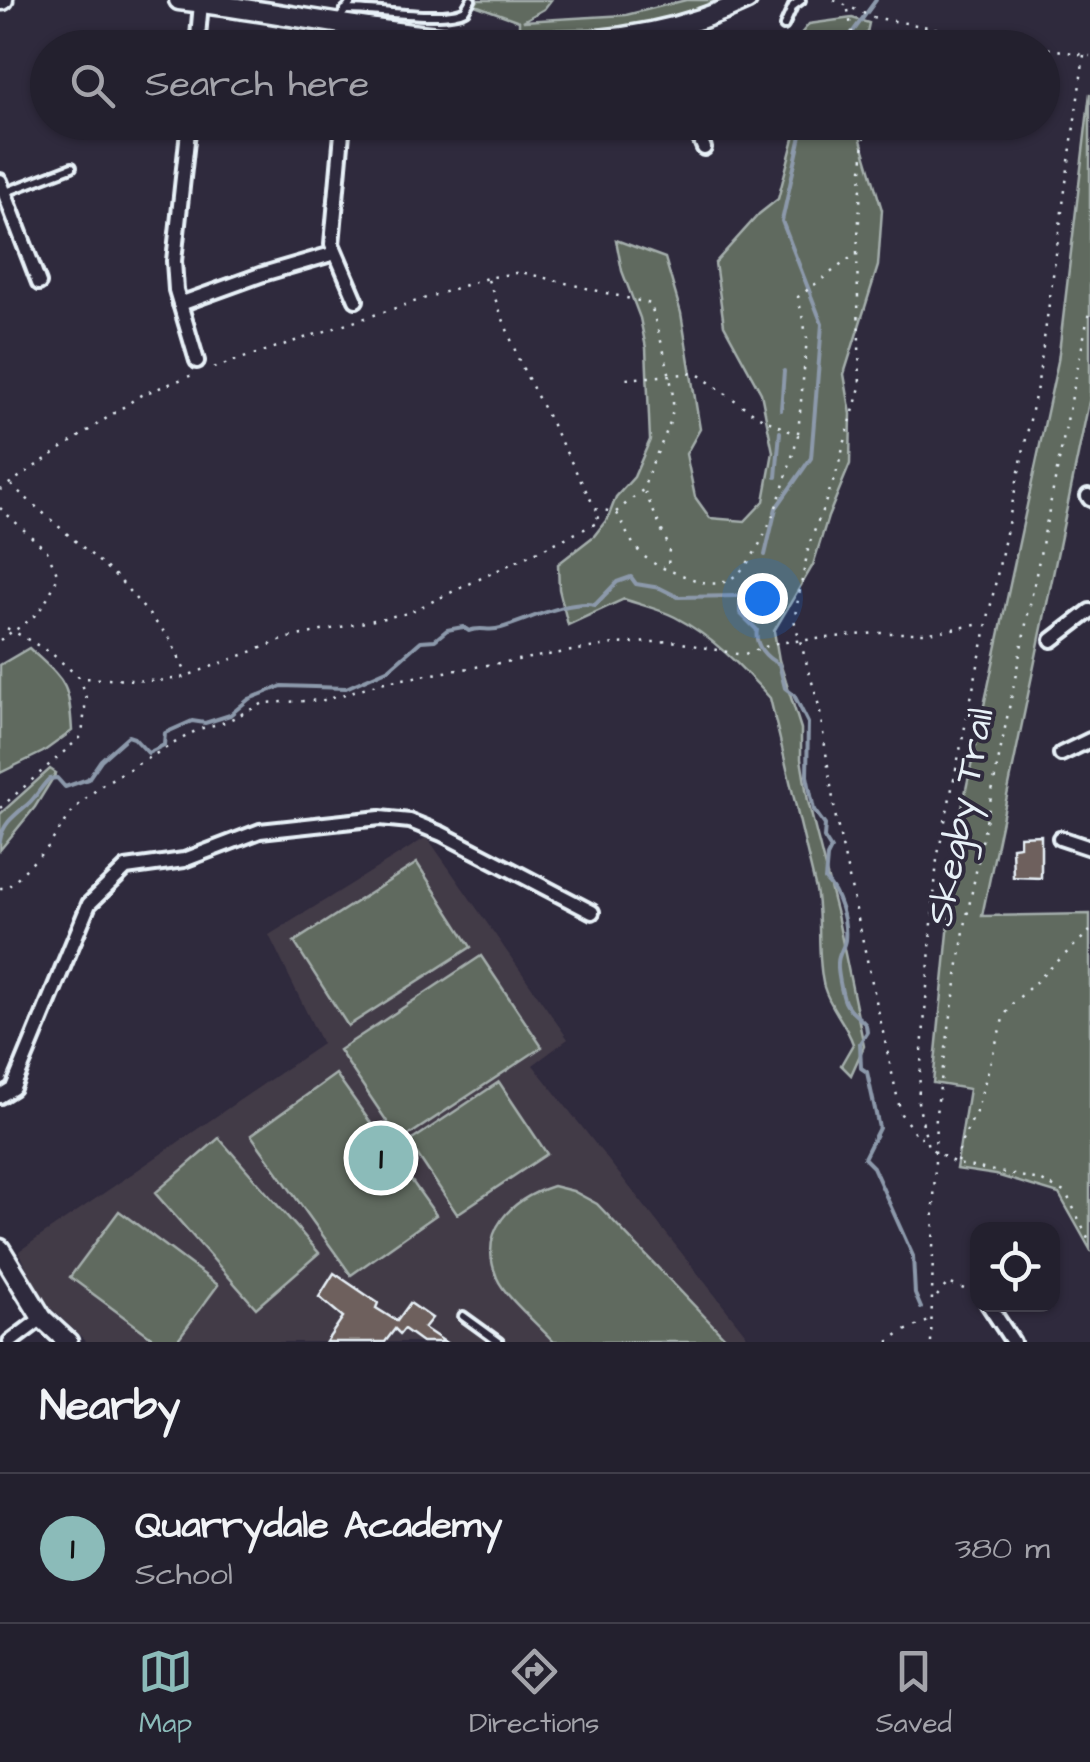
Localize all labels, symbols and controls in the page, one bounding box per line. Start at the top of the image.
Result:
search box [30,30,1060,140]
icon: search [65,58,120,113]
text: Search here [145,59,369,111]
your location [737,573,788,624]
street label: Skegby Trail [914,704,1009,931]
pin: 1 [348,1120,414,1196]
map controls [970,1222,1060,1312]
button: locate [970,1222,1060,1312]
text: Nearby [40,1378,180,1436]
text: Quarrydale Academy [135,1500,502,1552]
text: 1 [70,1526,75,1571]
text: 380 m [955,1526,1050,1571]
text: School [135,1552,233,1597]
tab: Map [138,1644,193,1743]
tab: Directions [469,1644,599,1743]
tab: Saved [876,1644,952,1743]

